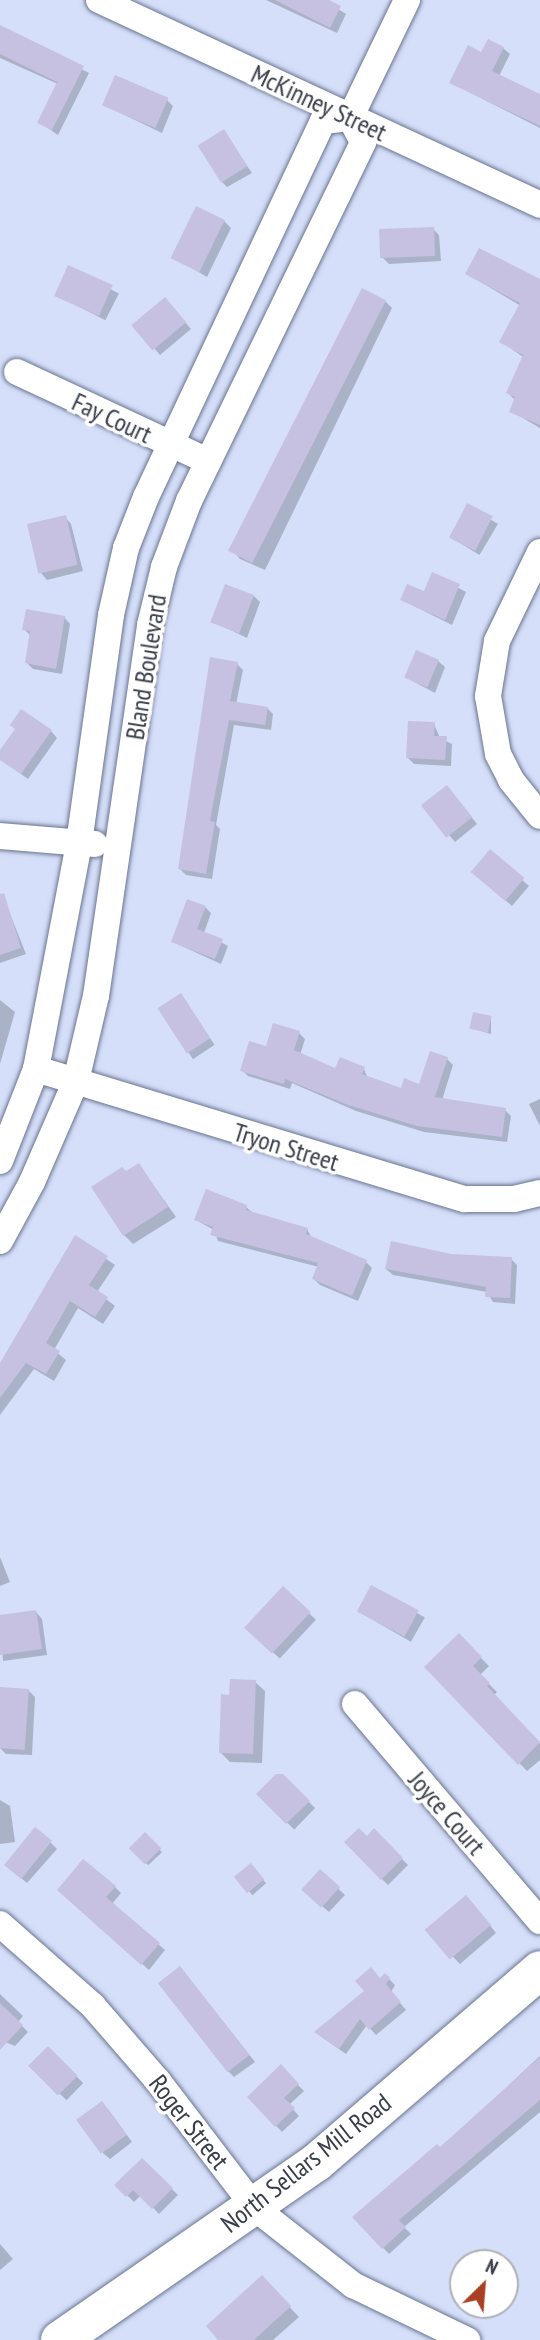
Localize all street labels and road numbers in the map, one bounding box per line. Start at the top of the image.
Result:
street label: McKinney Street [246,58,392,148]
street label: Fay Court [67,386,157,450]
street label: Bland Boulevard [119,592,173,742]
street label: Tryon Street [230,1116,342,1178]
street label: Joyce Court [402,1765,492,1861]
street label: Roger Street [142,2069,236,2175]
street label: North Sellars Mill Road [215,2087,397,2239]

